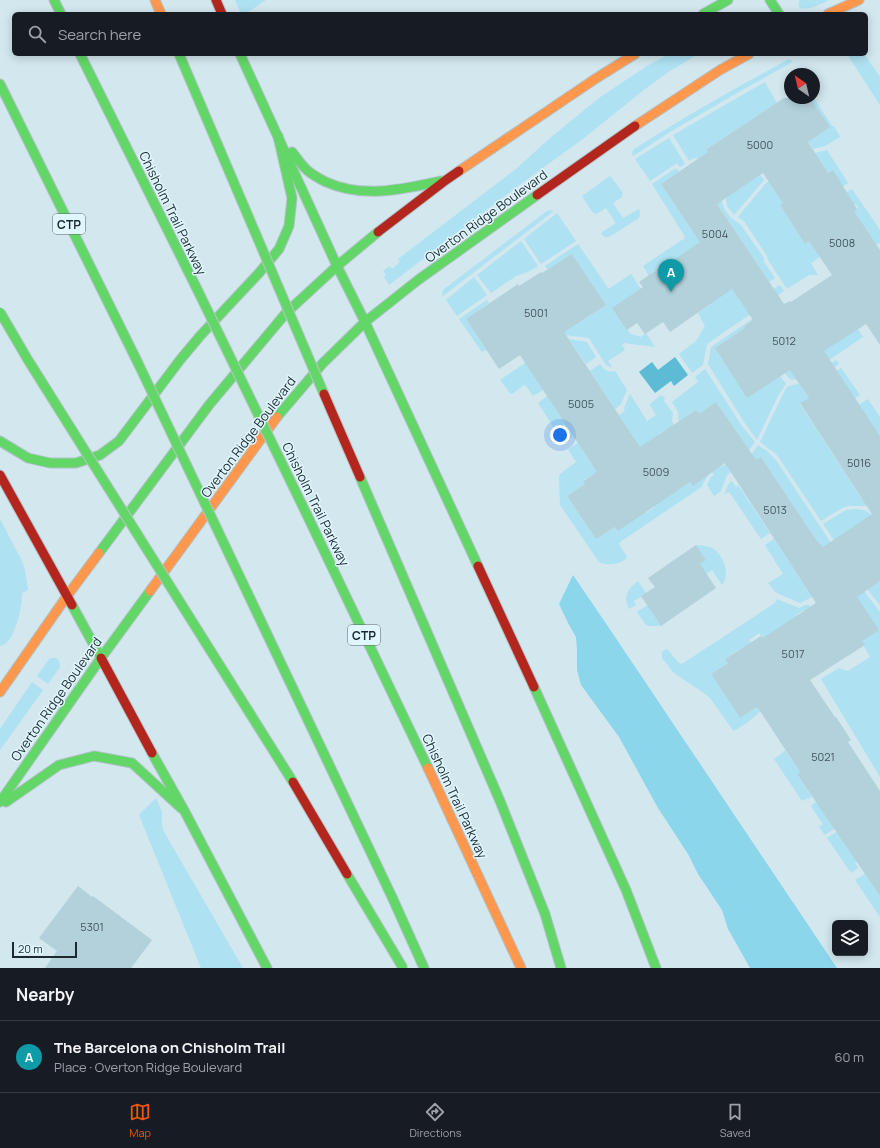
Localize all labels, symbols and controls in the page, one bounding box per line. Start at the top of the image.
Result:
search box [12,12,868,56]
icon: search [26,23,48,45]
text: Search here [58,24,141,45]
north arrow [784,68,820,104]
house number: 5000 [747,137,773,152]
street label: Chisholm Trail Parkway [135,148,211,278]
street label: Overton Ridge Boulevard [421,165,551,267]
road number: CTP [53,214,85,234]
house number: 5004 [702,226,728,241]
house number: 5008 [829,235,855,250]
pin: A [658,259,684,292]
house number: 5001 [524,305,548,320]
house number: 5012 [772,333,796,348]
street label: Overton Ridge Boulevard [196,373,300,501]
house number: 5005 [568,396,594,411]
your location [550,425,570,445]
street label: Chisholm Trail Parkway [278,439,354,569]
house number: 5016 [847,455,871,470]
house number: 5009 [643,464,669,479]
house number: 5013 [763,502,787,517]
road number: CTP [348,625,380,645]
street label: Overton Ridge Boulevard [6,634,106,764]
house number: 5017 [782,646,804,661]
street label: Chisholm Trail Parkway [418,731,492,861]
house number: 5021 [811,749,835,764]
house number: 5301 [80,919,104,934]
map controls [832,920,868,956]
button: layers [832,920,868,956]
scale bar [12,940,77,959]
text: 20 m [18,941,43,956]
text: Nearby [16,983,74,1006]
text: The Barcelona on Chisholm Trail [54,1037,285,1058]
text: A [25,1048,33,1066]
text: 60 m [834,1048,864,1066]
text: Place · Overton Ridge Boulevard [54,1058,242,1076]
tab: Map [129,1101,151,1140]
tab: Directions [409,1101,462,1140]
tab: Saved [720,1101,751,1140]

